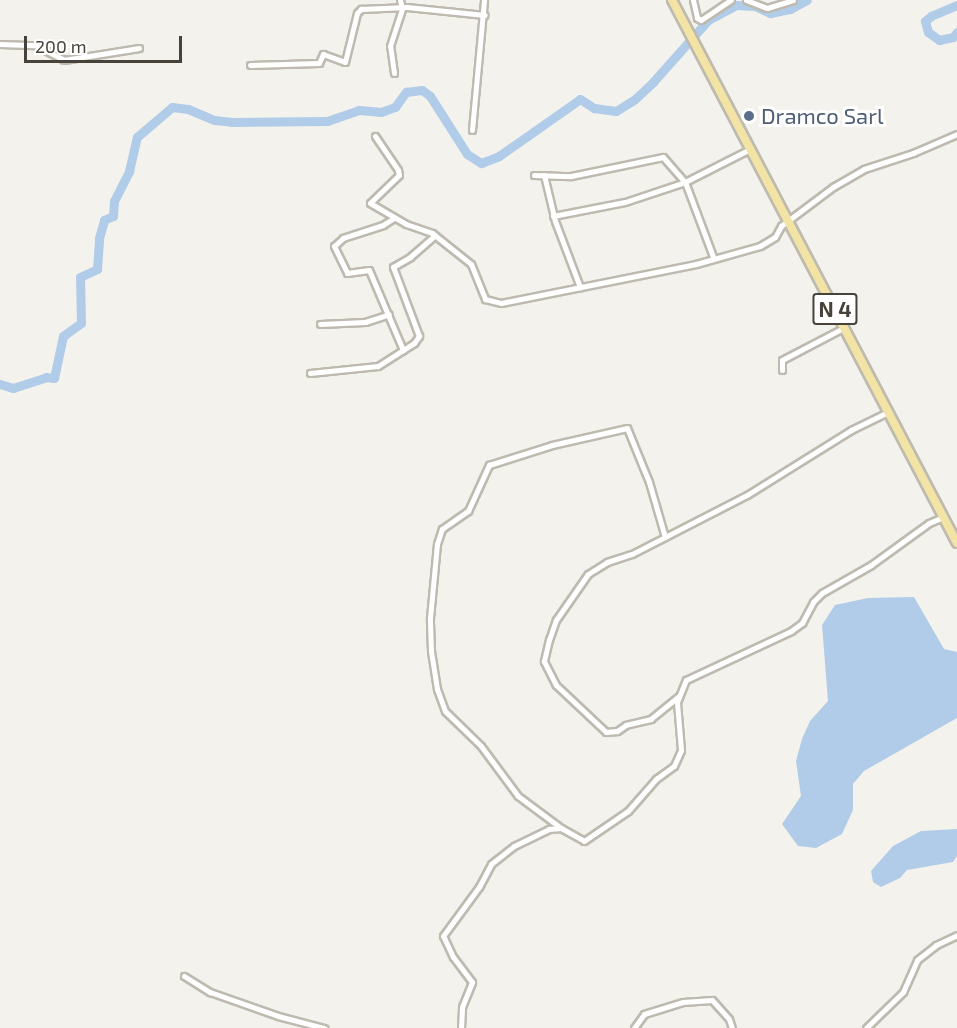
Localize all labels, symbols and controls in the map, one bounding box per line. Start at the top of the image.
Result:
scale bar [27,24,184,62]
text: 200 m [35,35,87,57]
place label: Dramco Sarl [761,103,884,129]
marker: Dramco Sarl [742,109,756,123]
road number: N 4 [811,291,859,327]

